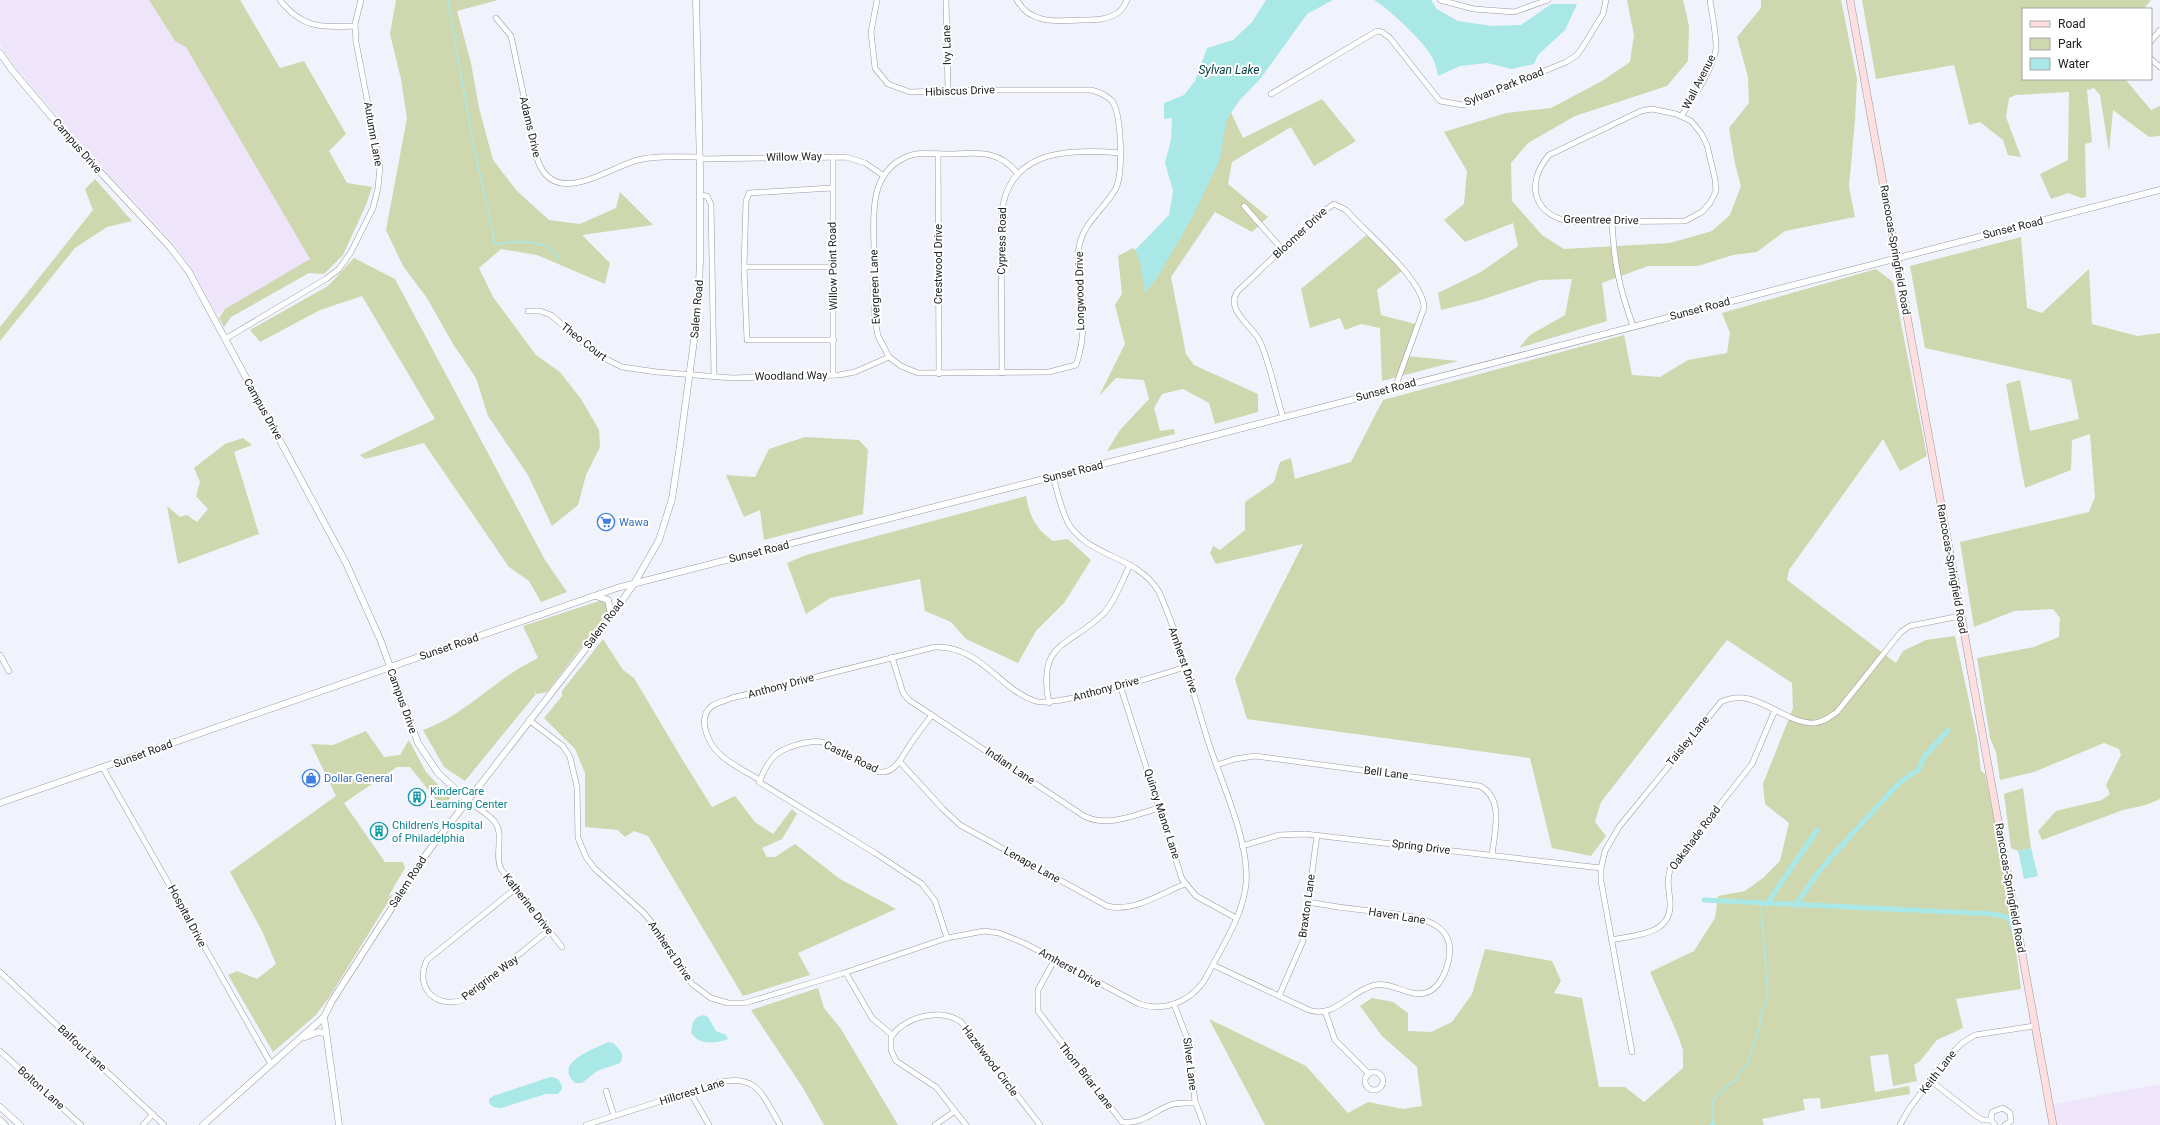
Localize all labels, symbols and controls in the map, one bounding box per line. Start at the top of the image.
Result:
legend [2022,8,2152,80]
text: Road [2058,17,2086,31]
street label: Ivy Lane [940,25,954,65]
text: Park [2058,37,2083,51]
street label: Wall Avenue [1680,52,1718,112]
text: Water [2058,57,2089,71]
water label: Sylvan Lake [1198,63,1260,77]
street label: Sylvan Park Road [1462,65,1546,109]
street label: Hibiscus Drive [925,83,995,99]
street label: Adams Drive [517,95,543,159]
street label: Autumn Lane [361,101,385,167]
street label: Campus Drive [50,116,104,176]
street label: Willow Way [766,150,823,164]
street label: Rancocas-Springfield Road [1877,184,1913,316]
street label: Bloomer Drive [1270,205,1330,261]
street label: Cypress Road [995,207,1009,275]
street label: Greentree Drive [1563,213,1639,227]
street label: Sunset Road [1981,214,2045,242]
street label: Willow Point Road [826,222,840,310]
street label: Crestwood Drive [932,224,945,304]
street label: Evergreen Lane [867,249,883,325]
street label: Longwood Drive [1073,251,1087,331]
street label: Salem Road [688,279,706,339]
street label: Sunset Road [1668,295,1732,323]
street label: Theo Court [559,320,610,364]
street label: Woodland Way [755,369,828,383]
street label: Campus Drive [241,376,285,442]
street label: Sunset Road [1354,376,1418,404]
street label: Sunset Road [1041,458,1105,486]
street label: Rancocas-Springfield Road [1934,503,1970,635]
supermarket icon: Wawa [596,512,616,532]
place label: Wawa [619,516,649,529]
street label: Sunset Road [727,538,791,566]
street label: Salem Road [581,597,627,651]
street label: Amherst Drive [1166,625,1200,695]
street label: Sunset Road [418,631,480,663]
street label: Campus Drive [384,667,420,735]
street label: Anthony Drive [747,671,816,701]
street label: Anthony Drive [1072,674,1141,704]
street label: Taisley Lane [1664,713,1712,769]
street label: Sunset Road [112,737,174,771]
street label: Castle Road [822,738,880,776]
street label: Indian Lane [983,745,1037,787]
street label: Bell Lane [1363,764,1409,782]
street label: Quincy Manor Lane [1141,767,1183,861]
shop icon: Dollar General [301,768,321,788]
place label: Dollar General [324,772,393,785]
place label: KinderCare Learning Center [430,785,508,811]
building icon: KinderCare Learning Center [407,787,427,807]
street label: Oakshade Road [1667,803,1723,873]
place label: Children's Hospital of Philadelphia [392,819,483,845]
building icon: Children's Hospital of Philadelphia [369,821,389,841]
street label: Rancocas-Springfield Road [1992,822,2028,954]
street label: Spring Drive [1391,837,1451,857]
street label: Lenape Lane [1002,844,1063,886]
street label: Salem Road [387,854,429,910]
street label: Katherine Drive [500,871,556,937]
street label: Braxton Lane [1296,873,1318,939]
street label: Hospital Drive [165,883,209,949]
street label: Haven Lane [1368,905,1427,927]
street label: Amherst Drive [645,919,695,983]
street label: Amherst Drive [1037,946,1104,991]
street label: Perigrine Way [459,952,521,1003]
street label: Balfour Lane [55,1022,109,1074]
street label: Hazelwood Circle [959,1023,1021,1099]
street label: Silver Lane [1180,1037,1200,1091]
street label: Thorn Briar Lane [1056,1040,1116,1112]
street label: Keith Lane [1917,1048,1959,1096]
street label: Bolton Lane [15,1064,67,1112]
street label: Hillcrest Lane [658,1076,726,1108]

